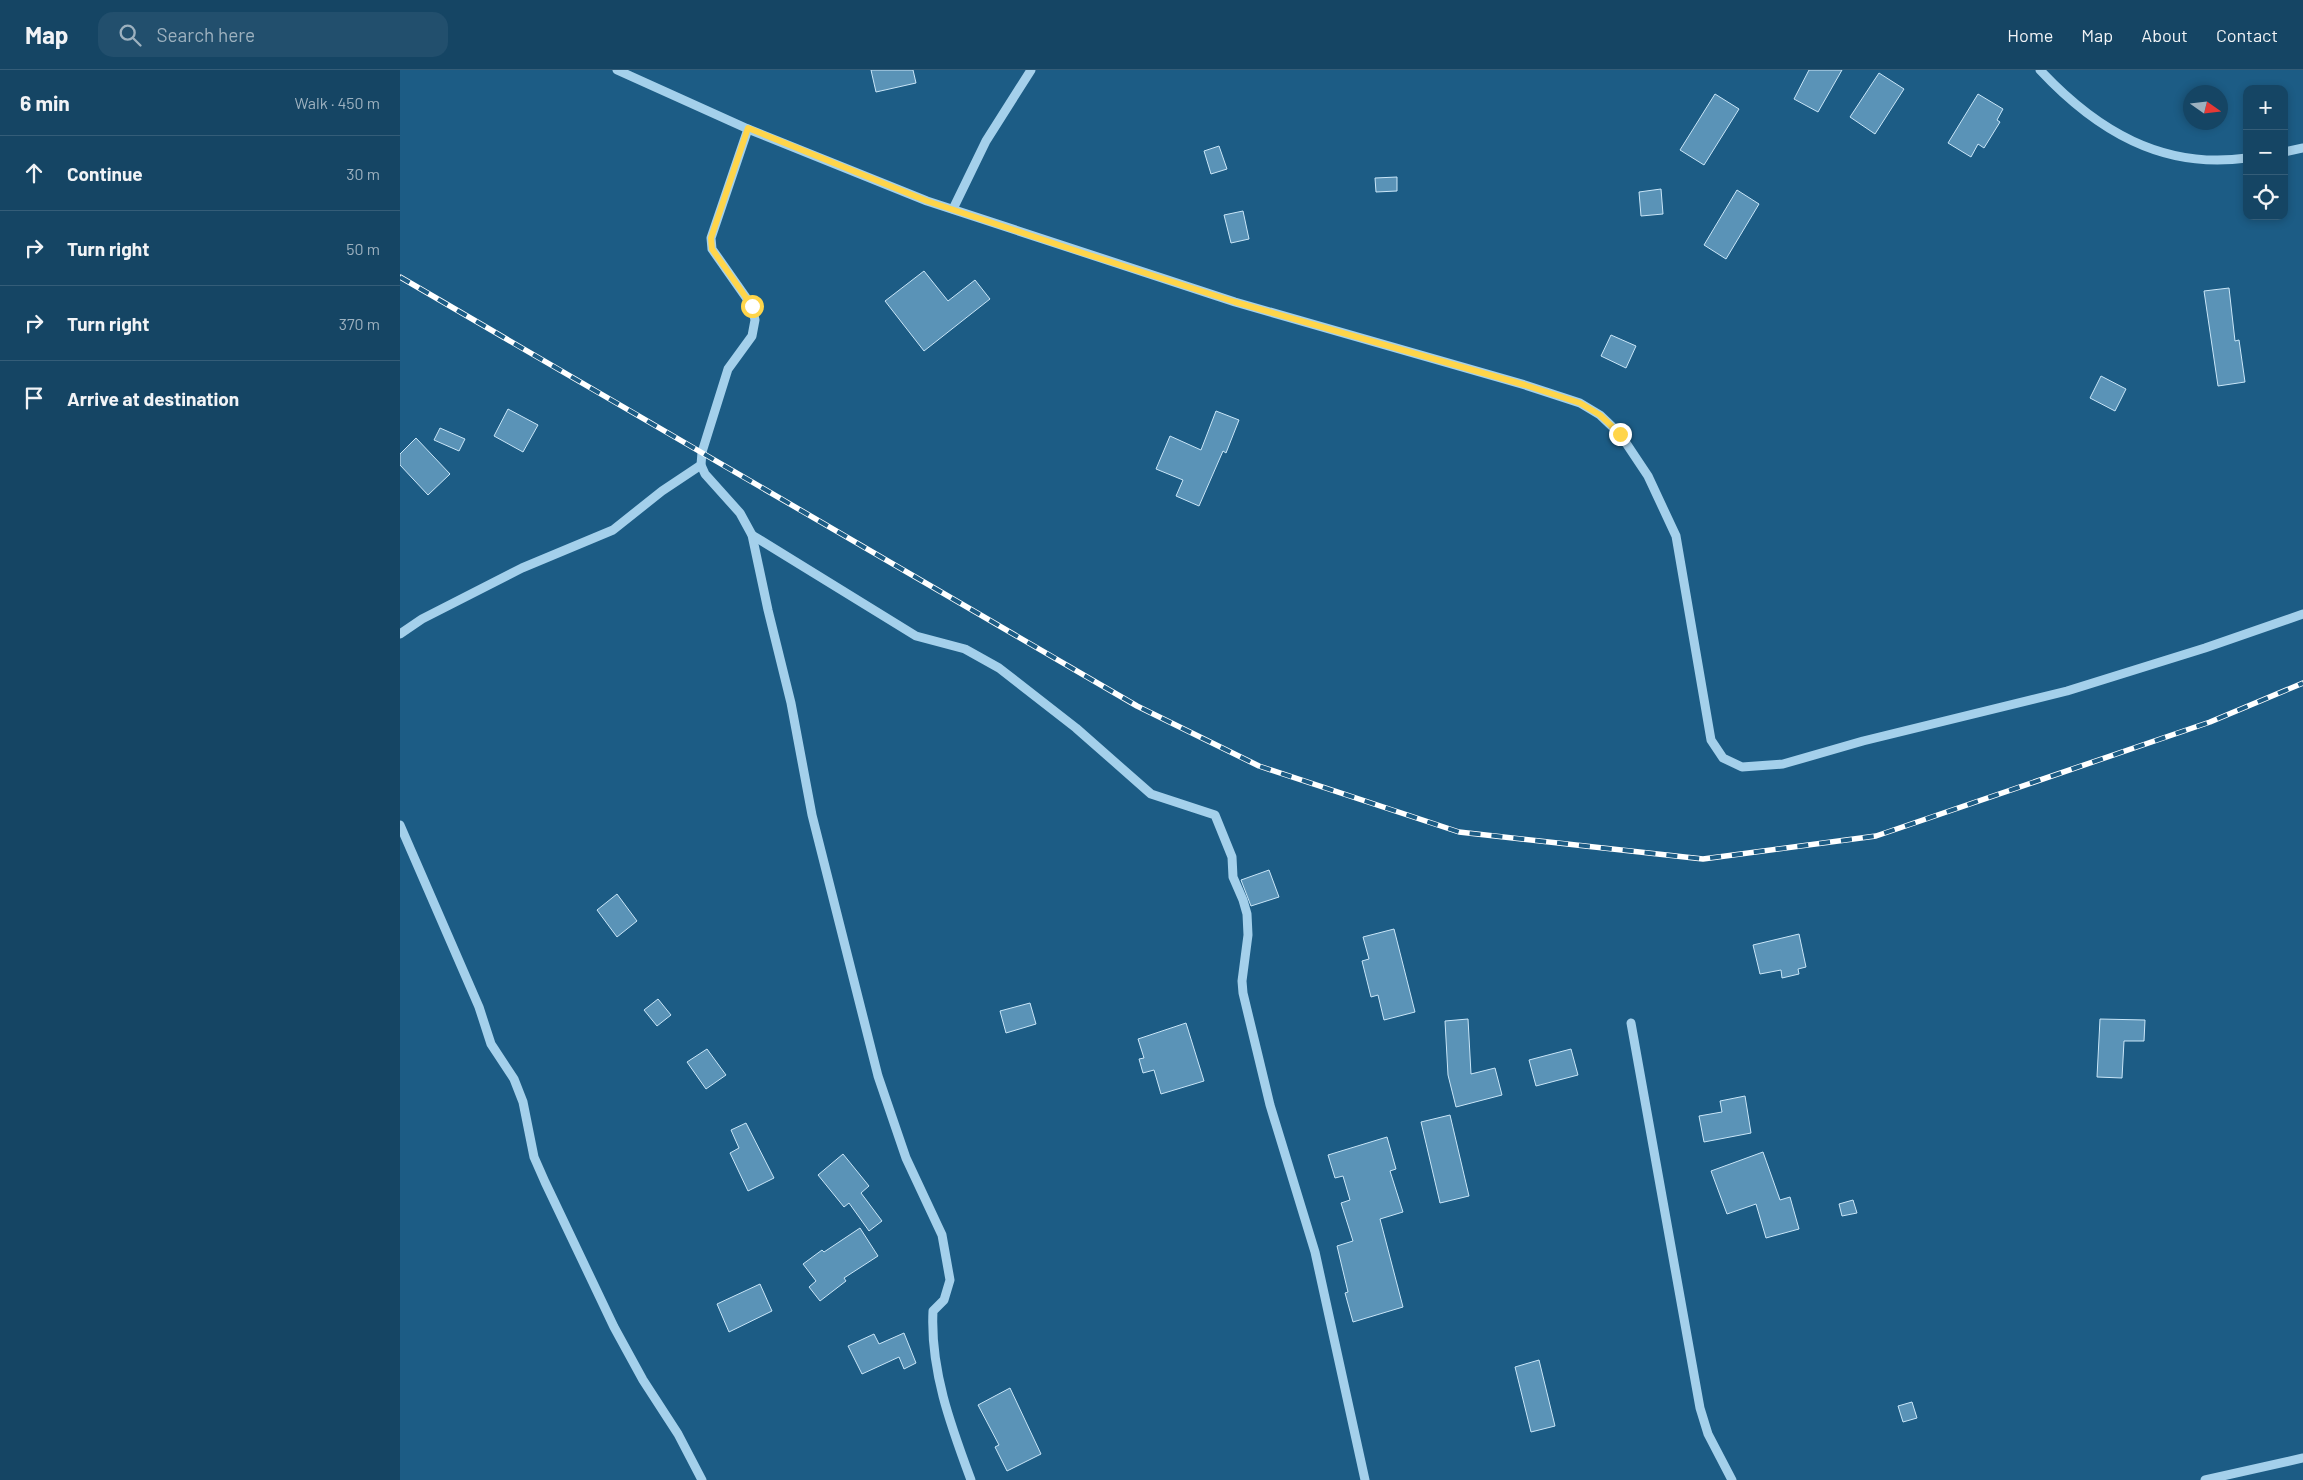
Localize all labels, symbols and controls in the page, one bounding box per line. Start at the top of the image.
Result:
search box [98,12,448,57]
text: Map [25,20,68,49]
icon: search [116,21,144,49]
text: Search here [156,23,255,46]
text: Home [2007,24,2053,46]
text: Map [2081,24,2113,46]
text: About [2141,24,2188,46]
text: Contact [2216,24,2278,46]
north arrow [2183,85,2228,130]
map controls [2243,85,2288,220]
button: + [2243,85,2288,130]
text: 6 min [20,90,70,115]
text: Walk · 450 m [295,93,380,112]
button: − [2243,130,2288,175]
icon: ahead [20,159,48,187]
text: Continue [67,162,143,185]
text: 30 m [346,164,380,183]
button: locate [2243,175,2288,220]
icon: right [20,234,48,262]
text: Turn right [67,237,149,260]
text: 50 m [346,239,380,258]
route start [741,295,764,318]
icon: right [20,309,48,337]
text: Turn right [67,312,149,335]
text: 370 m [339,314,380,333]
icon: arrive [20,384,48,412]
text: Arrive at destination [67,387,239,410]
route end [1609,423,1632,446]

